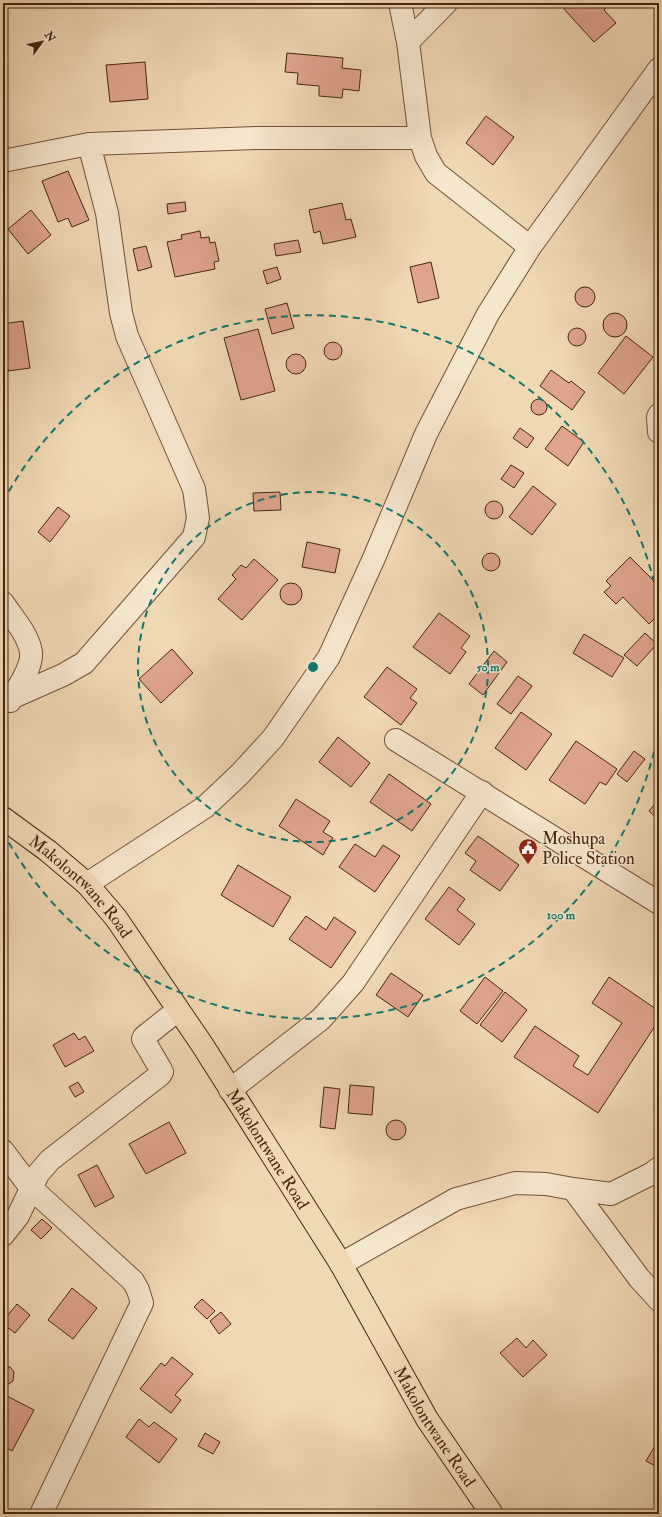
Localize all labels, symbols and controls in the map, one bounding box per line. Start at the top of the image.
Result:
north arrow [22,22,62,62]
text: N [41,28,59,45]
centre of rings [306,660,320,674]
text: 50 m [476,660,500,675]
place label: Moshupa Police Station [542,828,635,869]
street label: Makolontwane Road [25,831,137,943]
public building icon: Moshupa Police Station [517,837,539,865]
text: 100 m [547,908,576,923]
street label: Makolontwane Road [222,1085,314,1214]
street label: Makolontwane Road [389,1363,481,1491]

